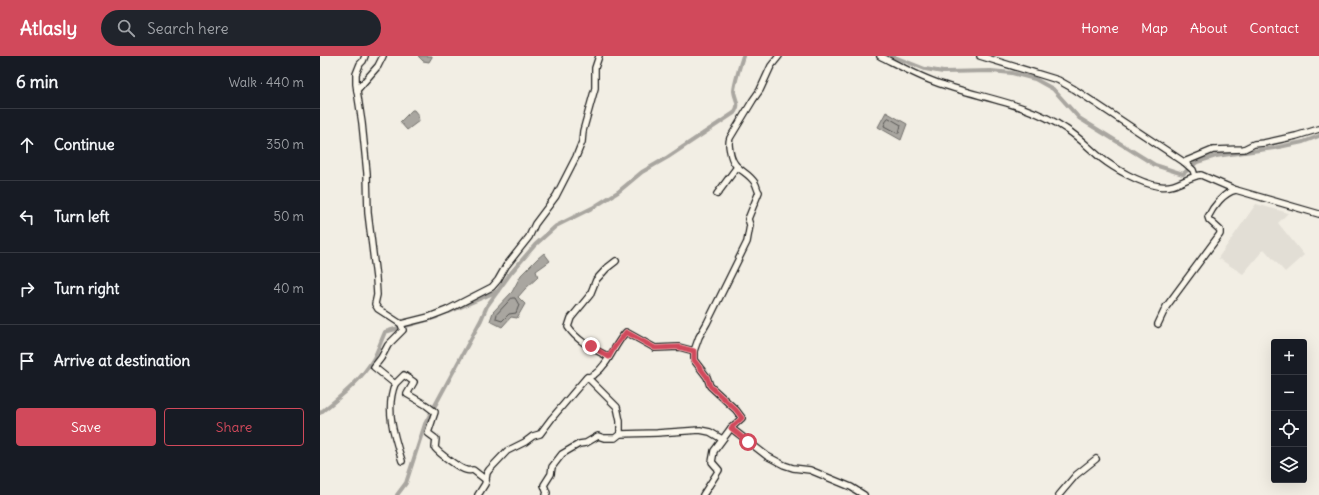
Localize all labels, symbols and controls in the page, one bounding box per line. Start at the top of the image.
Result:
search box [101,10,381,46]
text: Atlasly [20,16,77,40]
icon: search [115,17,137,39]
text: Search here [147,19,229,38]
text: Home [1081,19,1119,37]
text: Map [1141,19,1168,37]
text: About [1190,19,1228,37]
text: Contact [1250,19,1299,37]
text: 6 min [16,71,58,93]
text: Walk · 440 m [228,74,304,91]
icon: ahead [16,134,38,156]
text: Continue [54,135,115,154]
text: 350 m [266,136,304,153]
icon: left [16,206,38,228]
text: Turn left [54,207,109,226]
text: 50 m [273,208,304,225]
icon: right [16,278,38,300]
text: Turn right [54,279,119,298]
text: 40 m [273,280,304,297]
route end [582,337,600,355]
map controls [1271,339,1307,483]
button: + [1271,339,1307,375]
icon: arrive [16,350,38,372]
text: Arrive at destination [54,351,190,370]
button: − [1271,375,1307,411]
button: Save [16,408,156,446]
button: Share [164,408,304,446]
button: locate [1271,411,1307,447]
route start [739,433,757,451]
button: layers [1271,447,1307,483]

